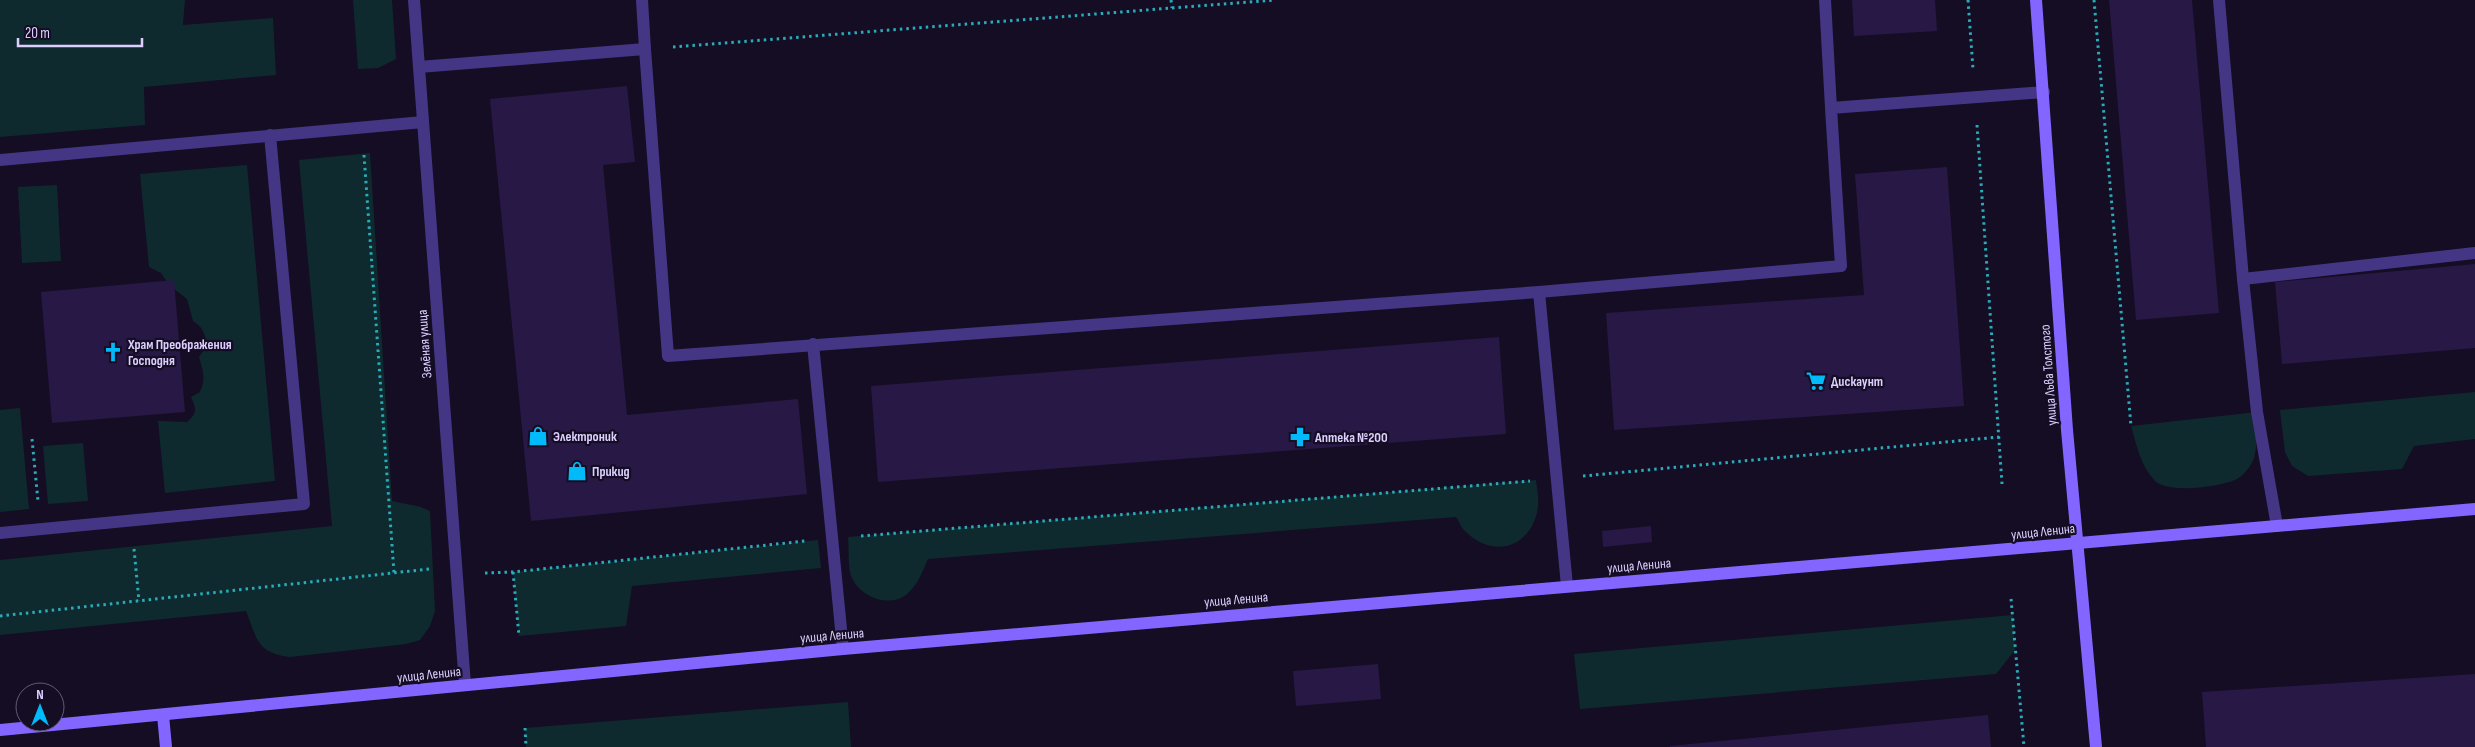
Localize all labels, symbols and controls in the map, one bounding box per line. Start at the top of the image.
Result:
scale bar [18,15,141,47]
text: 20 m [25,24,50,43]
street label: Зелёная улица [414,309,435,379]
street label: улица Льва Толстого [2036,324,2061,426]
place label: Храм Преображения Господня [127,336,232,369]
church icon: Храм Преображения Господня [102,341,124,363]
supermarket icon: Дискаунт [1805,370,1827,392]
place label: Дискаунт [1831,373,1883,390]
shop icon: Электроник [527,425,549,447]
pharmacy icon: Аптека №200 [1289,426,1311,448]
place label: Электроник [553,428,617,445]
place label: Аптека №200 [1314,429,1388,446]
shop icon: Прикид [566,460,588,482]
place label: Прикид [592,463,630,480]
street label: улица Ленина [2010,520,2076,543]
street label: улица Ленина [1606,554,1672,577]
street label: улица Ленина [1203,588,1269,611]
street label: улица Ленина [799,624,865,647]
street label: улица Ленина [396,663,462,686]
north arrow [15,682,65,732]
text: N [36,686,44,703]

